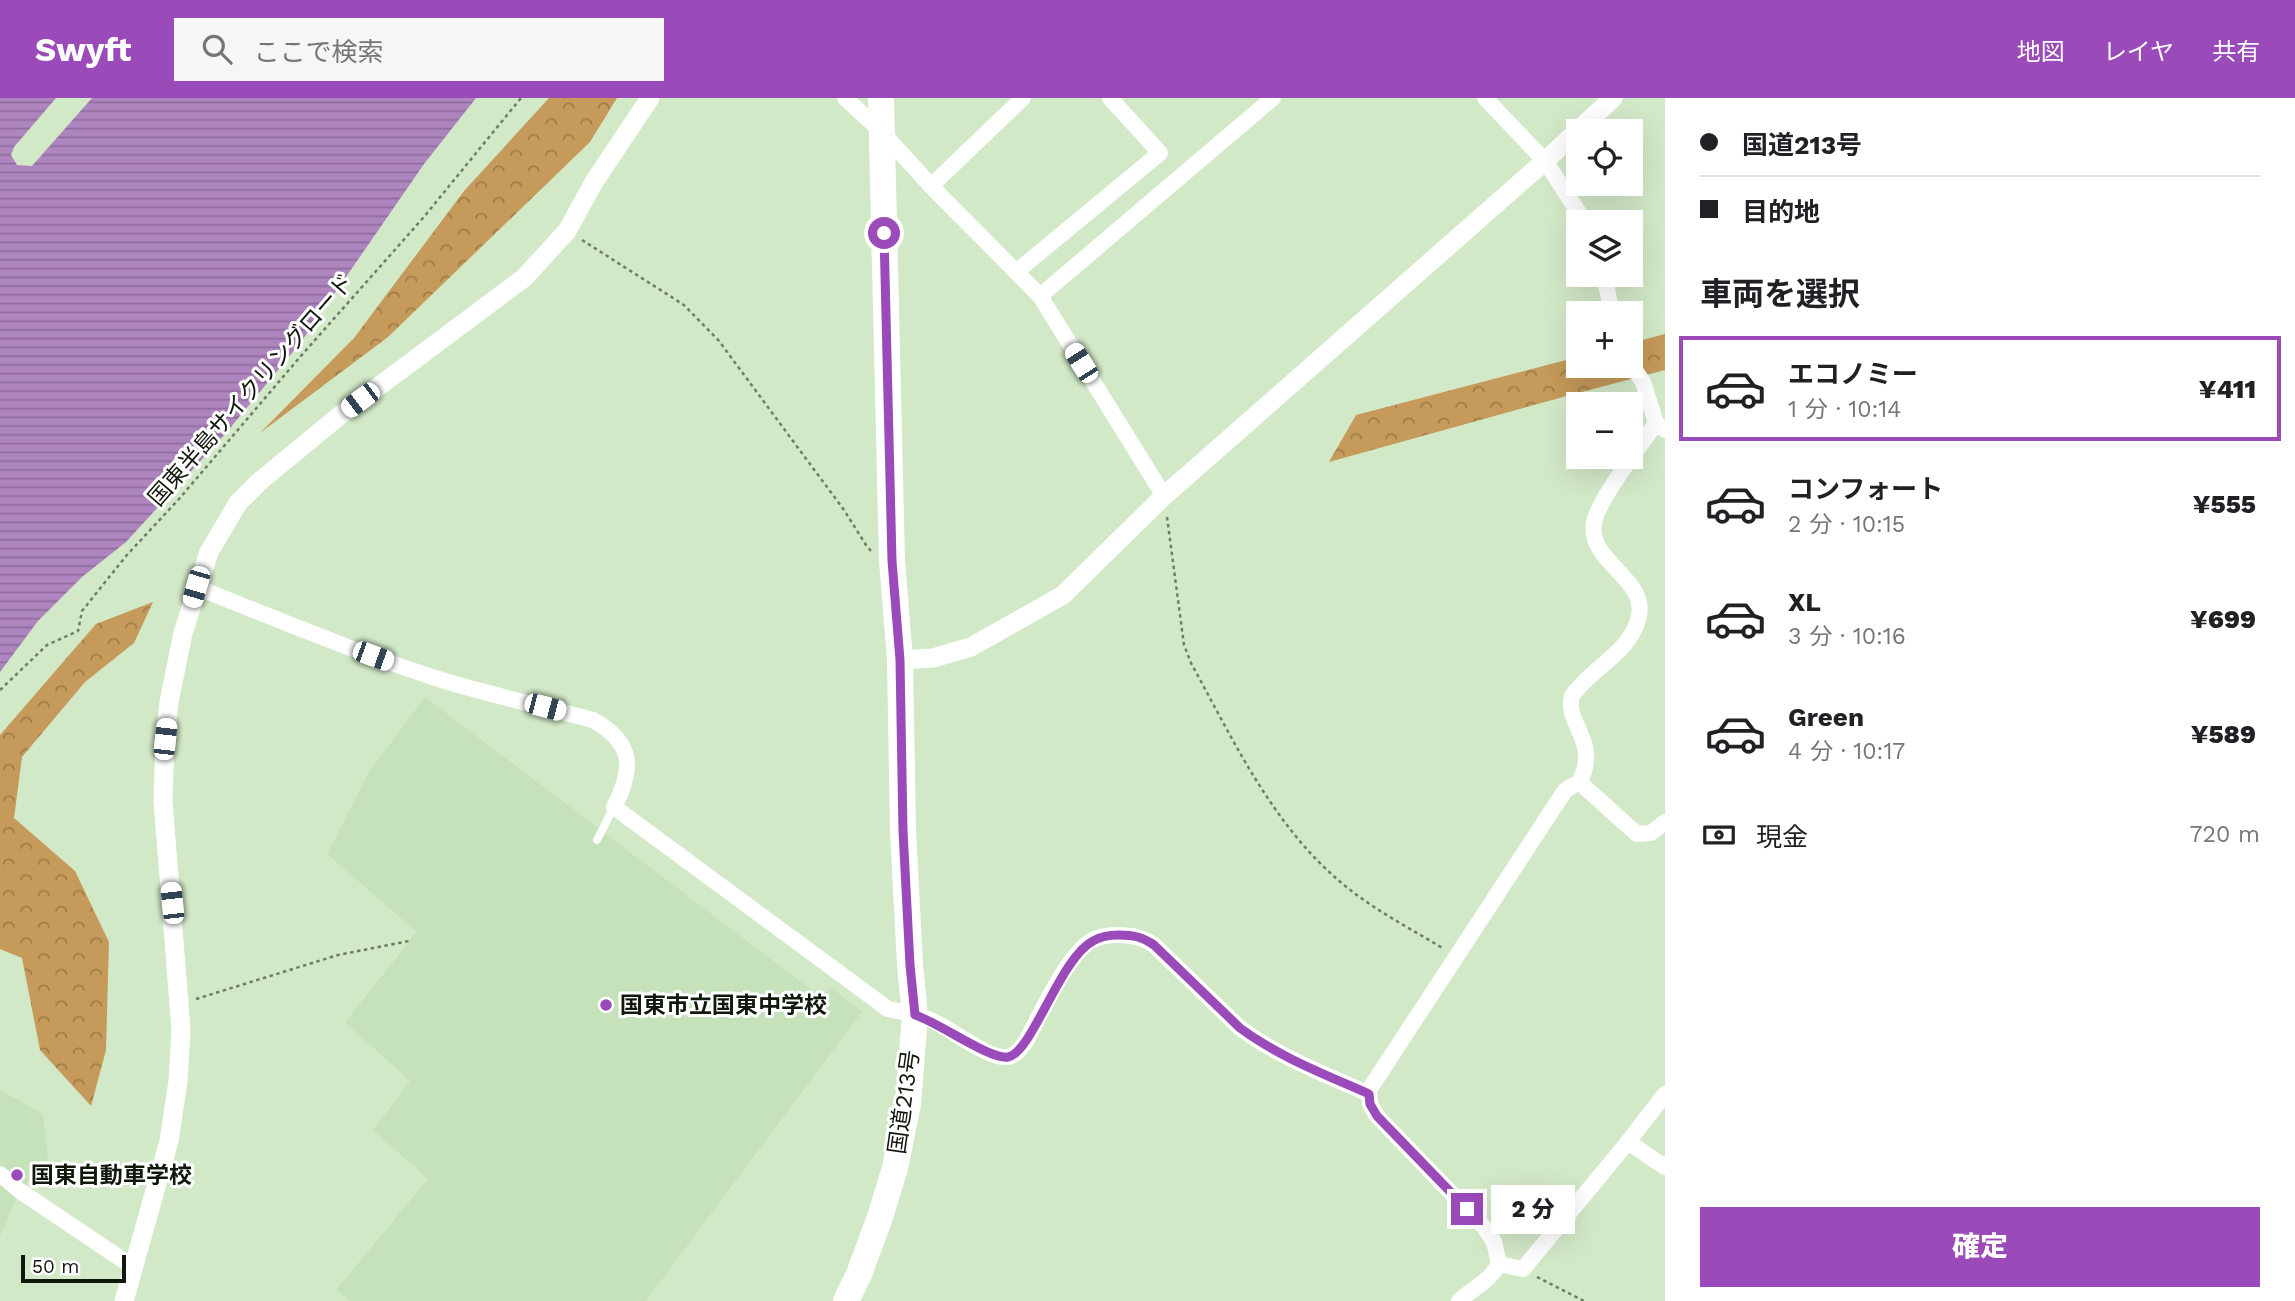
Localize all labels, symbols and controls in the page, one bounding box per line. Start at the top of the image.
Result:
search box [174,18,664,81]
text: Swyft [35,30,132,69]
icon: search [198,30,236,68]
text: ここで検索 [254,37,384,67]
text: 地図 [2017,38,2065,66]
text: レイヤ [2103,38,2174,66]
text: 共有 [2212,38,2260,66]
map controls [1566,119,1643,469]
button: locate [1566,119,1643,196]
text: 国道213号 [1742,130,1862,160]
text: 目的地 [1742,197,1820,227]
button: layers [1566,210,1643,287]
route start [868,217,900,249]
street label: 国東半島サイクリングロード [143,268,359,512]
text: 車両を選択 [1700,275,1860,313]
button: + [1566,301,1643,378]
car [1061,340,1102,386]
icon: car [1704,357,1767,420]
text: エコノミー [1788,359,1918,389]
text: ¥411 [2199,374,2256,404]
car [337,379,384,421]
button: − [1566,392,1643,469]
text: 1 分 · 10:14 [1788,396,1901,423]
icon: car [1704,472,1767,535]
text: コンフォート [1788,474,1943,504]
text: ¥555 [2193,489,2256,519]
text: 2 分 · 10:15 [1788,511,1905,538]
car [181,564,212,610]
icon: car [1704,587,1767,650]
text: XL [1788,587,1821,617]
text: ¥699 [2190,604,2256,634]
text: 3 分 · 10:16 [1788,623,1906,650]
car [350,639,397,673]
car [522,691,569,723]
icon: car [1704,702,1767,765]
text: Green [1788,702,1864,732]
car [153,717,178,761]
text: ¥589 [2191,719,2256,749]
text: 4 分 · 10:17 [1788,738,1905,765]
icon: cash [1700,816,1738,854]
text: 720 m [2190,821,2260,848]
text: 現金 [1756,822,1808,852]
car [160,881,185,925]
place label: 国東市立国東中学校 [620,992,827,1019]
marker: 国東市立国東中学校 [598,997,614,1013]
street label: 国道213号 [883,1048,925,1156]
place label: 国東自動車学校 [31,1162,192,1189]
marker: 国東自動車学校 [9,1167,25,1183]
callout: 2 分 [1492,1184,1576,1234]
route end [1451,1193,1483,1225]
text: 2 分 [1512,1196,1554,1223]
button: 確定 [1700,1207,2260,1287]
scale bar [21,1252,126,1284]
text: 50 m [32,1255,79,1278]

